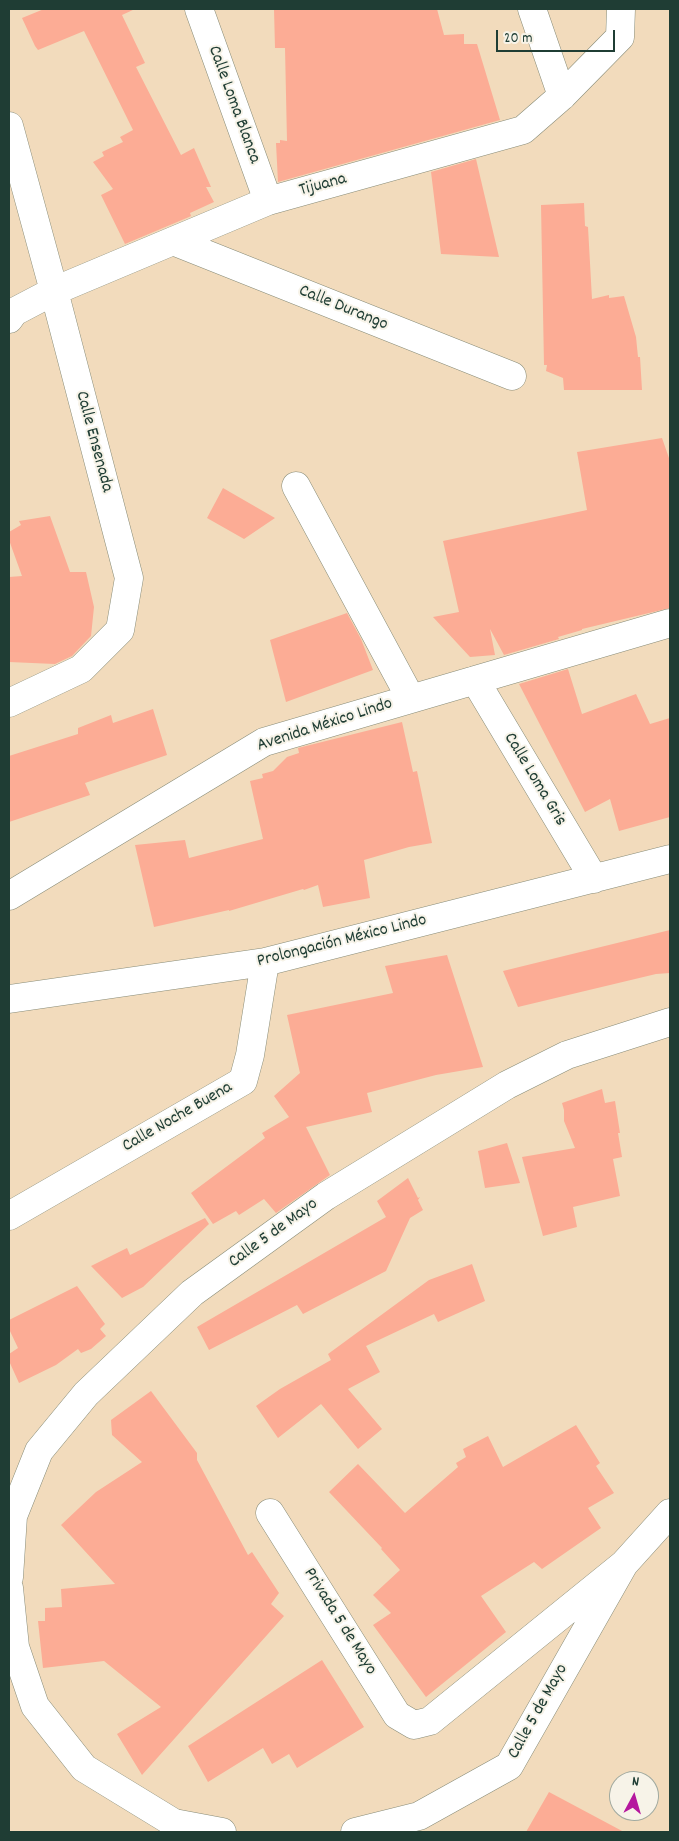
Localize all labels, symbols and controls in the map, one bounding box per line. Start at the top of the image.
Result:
scale bar [499,20,618,52]
text: 20 m [504,28,532,50]
street label: Calle Loma Blanca [202,43,264,167]
street label: Tijuana [297,169,349,203]
street label: Calle Durango [295,281,391,337]
street label: Calle Ensenada [69,389,117,495]
street label: Avenida México Lindo [255,694,395,758]
street label: Calle Loma Gris [498,729,570,831]
street label: Prolongación México Lindo [255,910,429,974]
street label: Calle Noche Buena [119,1078,237,1158]
street label: Calle 5 de Mayo [225,1194,323,1274]
street label: Privada 5 de Mayo [297,1564,381,1680]
street label: Calle 5 de Mayo [504,1661,574,1763]
north arrow [609,1771,659,1821]
text: N [631,1772,640,1792]

